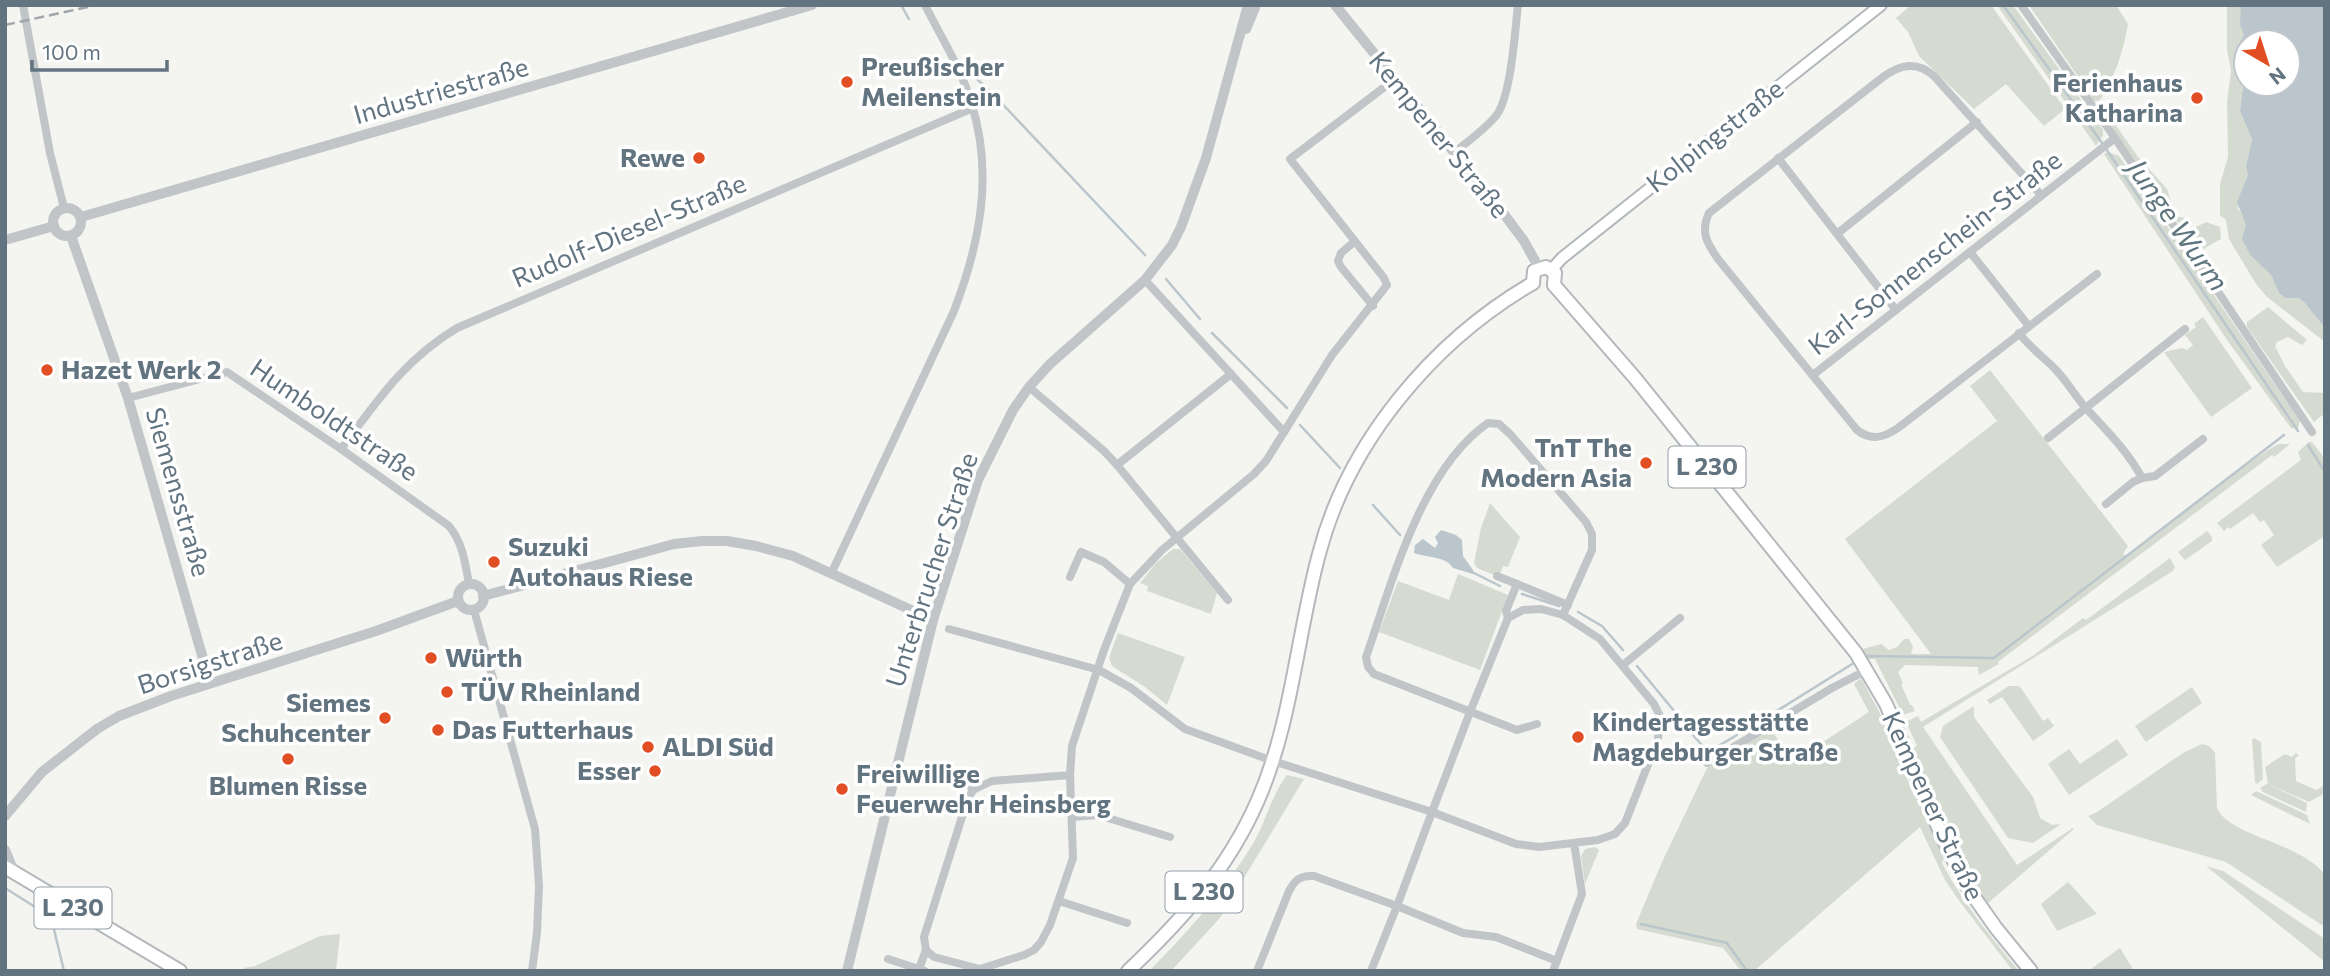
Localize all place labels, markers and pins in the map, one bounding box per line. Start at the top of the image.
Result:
place label: Preußischer Meilenstein [861,50,1004,111]
place label: Ferienhaus Katharina [2052,66,2183,127]
marker: Preußischer Meilenstein [839,74,855,90]
marker: Ferienhaus Katharina [2189,90,2205,106]
place label: Rewe [620,141,685,172]
marker: Rewe [691,150,707,166]
place label: Hazet Werk 2 [61,353,222,384]
marker: Hazet Werk 2 [39,362,55,378]
place label: TnT The Modern Asia [1480,431,1632,492]
marker: TnT The Modern Asia [1638,455,1654,471]
place label: Suzuki Autohaus Riese [508,530,693,591]
marker: Suzuki Autohaus Riese [486,554,502,570]
place label: Würth [445,641,523,672]
marker: Würth [423,650,439,666]
place label: TÜV Rheinland [461,675,640,706]
marker: TÜV Rheinland [439,684,455,700]
place label: Siemes Schuhcenter [221,686,371,747]
place label: Kindertagesstätte Magdeburger Straße [1592,705,1838,766]
marker: Siemes Schuhcenter [377,710,393,726]
place label: Das Futterhaus [452,713,633,744]
marker: Das Futterhaus [430,722,446,738]
marker: Kindertagesstätte Magdeburger Straße [1570,729,1586,745]
place label: ALDI Süd [662,730,774,761]
marker: ALDI Süd [640,739,656,755]
marker: Blumen Risse [280,751,296,767]
place label: Esser [577,754,641,785]
place label: Freiwillige Feuerwehr Heinsberg [856,757,1111,818]
marker: Esser [647,763,663,779]
place label: Blumen Risse [209,769,367,800]
marker: Freiwillige Feuerwehr Heinsberg [834,781,850,797]

